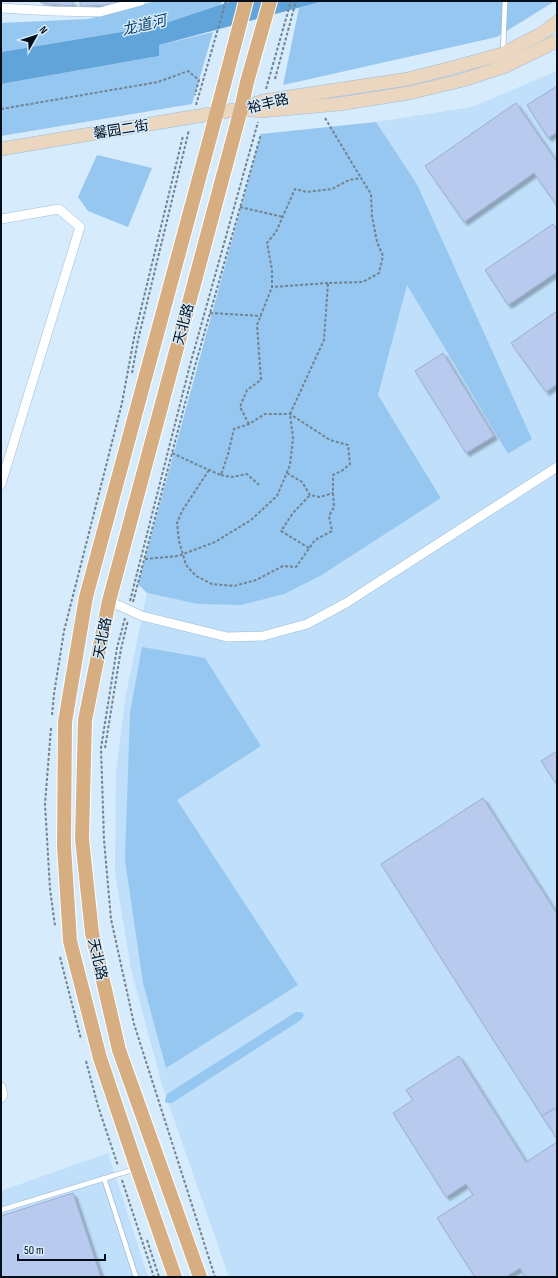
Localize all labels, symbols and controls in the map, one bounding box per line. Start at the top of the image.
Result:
water label: 龙道河 [120,10,171,40]
north arrow [16,16,56,56]
text: N [36,24,50,36]
street label: 裕丰路 [246,90,291,117]
street label: 馨园二街 [92,117,150,142]
street label: 天北路 [170,302,197,347]
street label: 天北路 [90,616,115,660]
street label: 天北路 [85,937,111,981]
scale bar [18,1236,105,1262]
text: 50 m [24,1243,44,1258]

